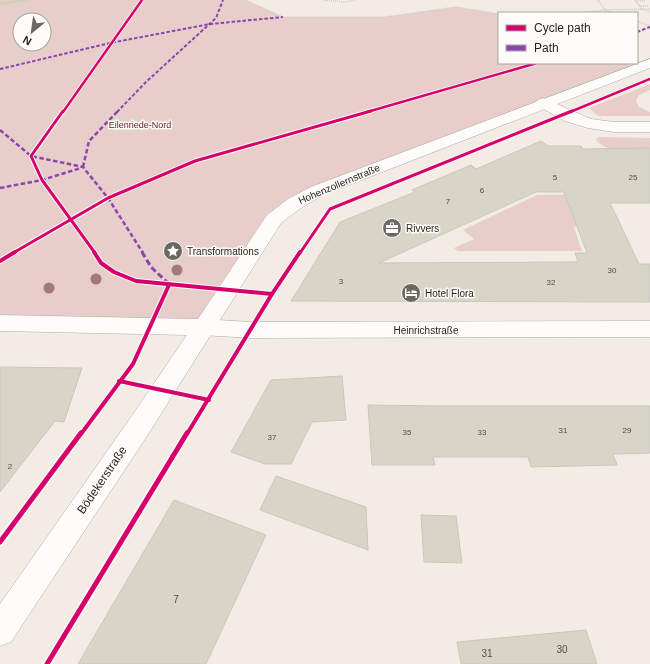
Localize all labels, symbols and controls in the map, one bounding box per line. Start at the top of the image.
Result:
north arrow [12,12,52,52]
legend [498,12,638,64]
text: Cycle path [534,21,591,35]
text: N [21,34,34,48]
text: Path [534,41,559,55]
park label: Eilenriede-Nord [109,120,171,130]
street label: Hohenzollernstraße [297,162,382,206]
house number: 5 [553,173,558,182]
house number: 25 [629,173,638,182]
house number: 6 [480,186,485,195]
house number: 7 [446,197,451,206]
office icon: Rivvers [381,217,403,239]
place label: Rivvers [406,223,439,234]
place icon: Transformations [162,240,184,262]
place label: Transformations [187,246,259,257]
house number: 30 [608,266,617,275]
house number: 3 [339,277,344,286]
house number: 32 [547,278,556,287]
hotel icon: Hotel Flora [400,282,422,304]
place label: Hotel Flora [425,288,474,299]
street label: Heinrichstraße [393,325,459,336]
house number: 31 [559,426,568,435]
house number: 29 [623,426,632,435]
house number: 35 [403,428,412,437]
house number: 33 [478,428,487,437]
house number: 37 [268,433,277,442]
street label: Bödekerstraße [74,443,130,517]
house number: 2 [8,462,13,471]
house number: 7 [173,594,179,605]
house number: 30 [556,644,568,655]
house number: 31 [481,648,493,659]

